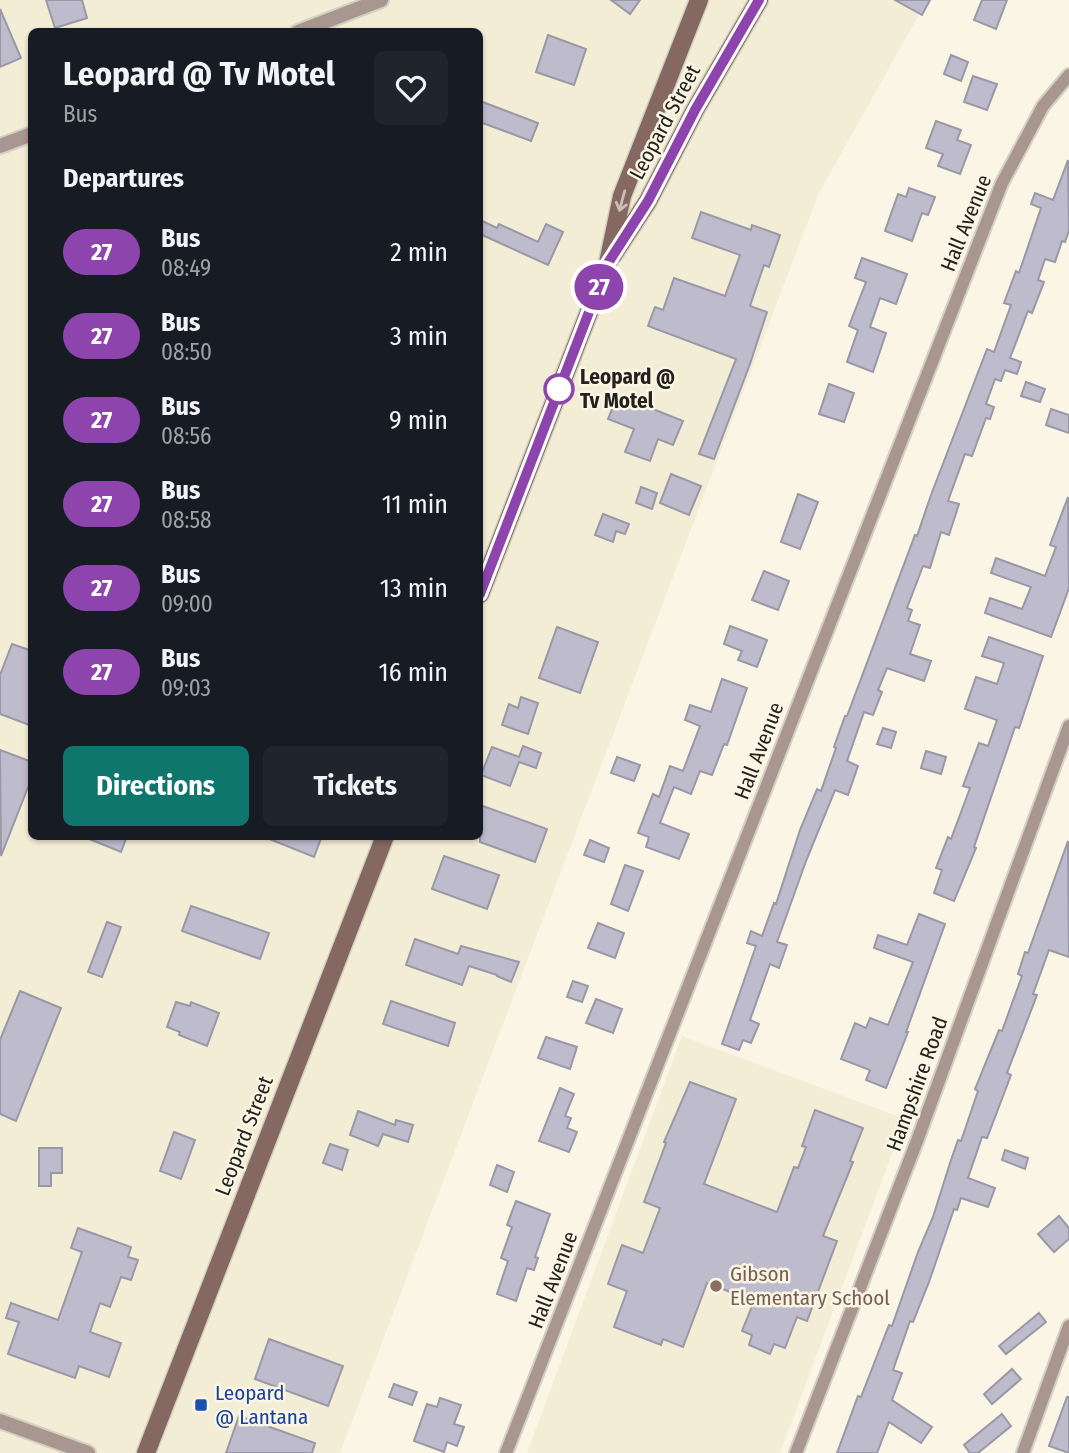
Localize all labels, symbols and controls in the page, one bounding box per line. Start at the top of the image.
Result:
button: heart [374,51,448,125]
text: Leopard @ Tv Motel [63,54,335,94]
street label: Leopard Street [624,60,706,184]
text: Bus [63,100,97,128]
text: Departures [63,163,184,194]
street label: Hall Avenue [935,171,997,275]
one-way arrow [615,189,628,211]
text: Bus [161,223,200,254]
text: 2 min [390,237,448,268]
text: 27 [91,238,112,266]
text: 08:49 [161,254,211,282]
line badge: 27 [568,264,630,310]
text: 27 [588,273,610,301]
text: Bus [161,307,200,338]
text: 3 min [390,321,448,352]
text: 27 [91,322,112,350]
text: 08:50 [161,338,212,366]
place label: Leopard @ Tv Motel [580,364,675,414]
marker: Leopard @ Tv Motel [544,374,574,404]
text: Bus [161,391,200,422]
text: 9 min [389,405,448,436]
text: 27 [91,406,112,434]
text: 08:56 [161,422,211,450]
text: Bus [161,475,200,506]
text: 11 min [382,489,448,520]
text: 27 [91,490,112,518]
text: 08:58 [161,506,212,534]
text: Bus [161,559,200,590]
text: 13 min [380,573,448,604]
text: 27 [91,574,112,602]
text: 09:00 [161,590,213,618]
text: Bus [161,643,200,674]
text: 16 min [379,657,448,688]
text: 27 [91,658,112,686]
text: 09:03 [161,674,211,702]
street label: Hall Avenue [729,699,789,803]
button: Directions [63,746,249,826]
button: Tickets [263,746,448,826]
street label: Hampshire Road [881,1013,953,1155]
street label: Leopard Street [209,1072,279,1200]
street label: Hall Avenue [523,1228,583,1332]
place label: Gibson Elementary School [730,1261,890,1311]
marker: Gibson Elementary School [708,1278,724,1294]
place label: Leopard @ Lantana [215,1380,308,1430]
marker: Leopard @ Lantana [193,1397,209,1413]

